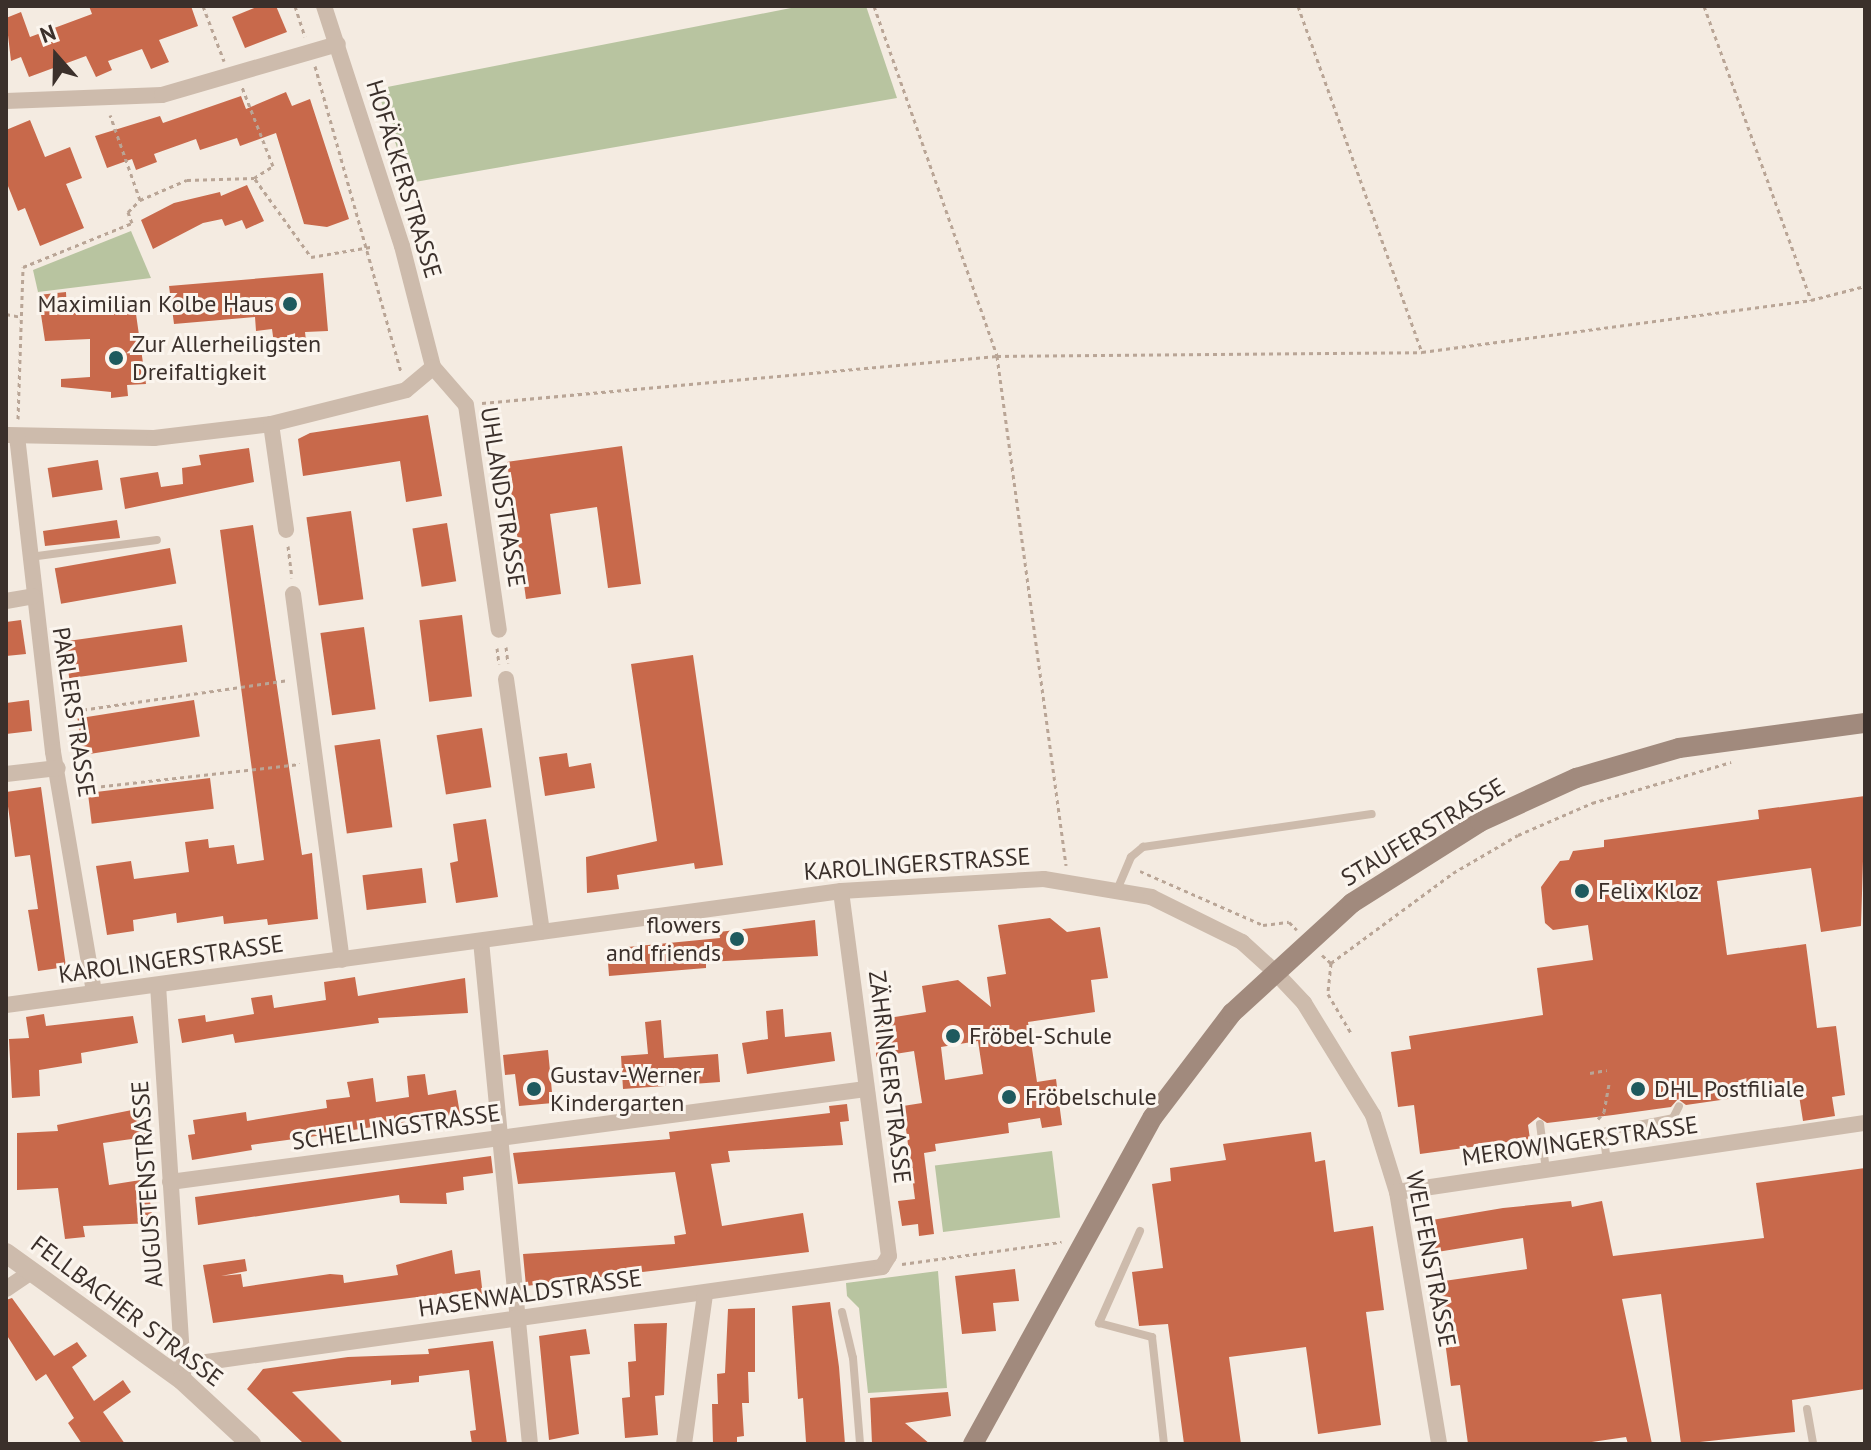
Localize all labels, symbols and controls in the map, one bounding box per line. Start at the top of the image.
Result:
north arrow [16,16,96,96]
text: N [36,18,59,49]
street label: HOFÄCKERSTRASSE [360,76,448,282]
place label: Maximilian Kolbe Haus [38,290,274,318]
marker: Maximilian Kolbe Haus [281,295,299,313]
place label: Zur Allerheiligsten Dreifaltigkeit [132,330,322,386]
marker: Zur Allerheiligsten Dreifaltigkeit [107,349,125,367]
street label: UHLANDSTRASSE [475,405,531,589]
street label: PARLERSTRASSE [46,625,102,799]
street label: STAUFERSTRASSE [1336,772,1510,892]
street label: KAROLINGERSTRASSE [803,842,1031,886]
place label: Felix Kloz [1598,877,1700,905]
marker: Felix Kloz [1573,882,1591,900]
place label: flowers and friends [606,911,721,967]
street label: KAROLINGERSTRASSE [57,929,285,989]
marker: flowers and friends [728,930,746,948]
street label: ZÄHRINGERSTRASSE [863,969,917,1185]
place label: Fröbel-Schule [969,1022,1112,1050]
marker: Fröbel-Schule [944,1027,962,1045]
place label: Gustav-Werner Kindergarten [550,1061,701,1117]
place label: DHL Postfiliale [1654,1075,1806,1103]
street label: AUGUSTENSTRASSE [125,1080,169,1288]
marker: Gustav-Werner Kindergarten [525,1080,543,1098]
marker: DHL Postfiliale [1629,1080,1647,1098]
place label: Fröbelschule [1025,1083,1157,1111]
marker: Fröbelschule [1000,1088,1018,1106]
street label: SCHELLINGSTRASSE [290,1098,502,1156]
street label: MEROWINGERSTRASSE [1460,1110,1700,1172]
street label: WELFENSTRASSE [1400,1169,1462,1349]
street label: FELLBACHER STRASSE [25,1229,229,1393]
street label: HASENWALDSTRASSE [416,1263,644,1323]

